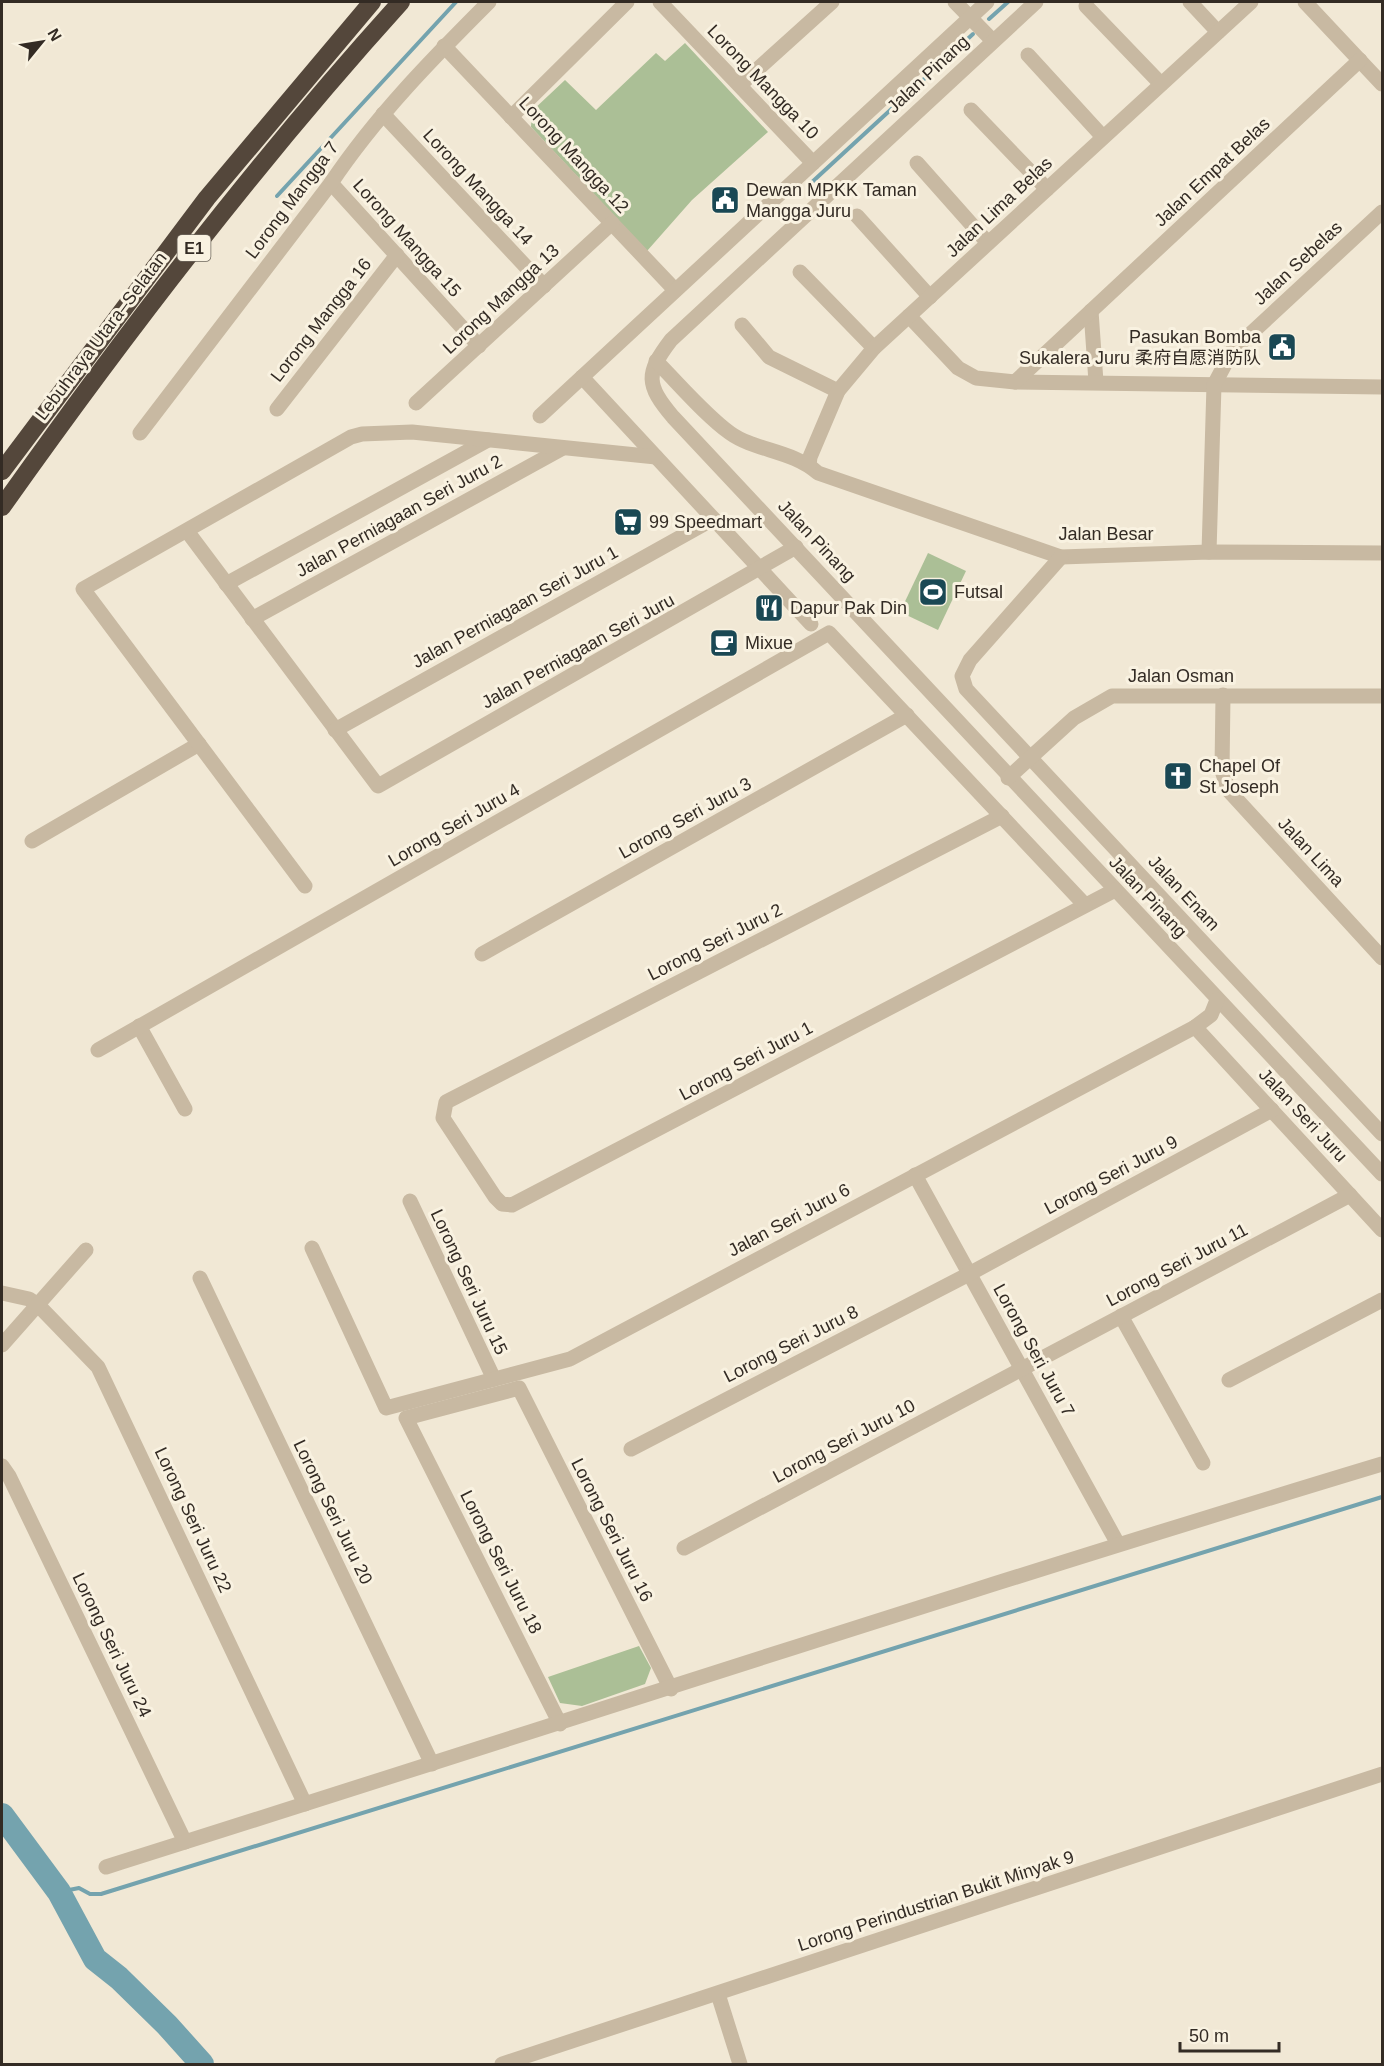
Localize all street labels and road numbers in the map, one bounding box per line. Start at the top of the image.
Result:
street label: Lorong Mangga 10 [703,21,823,143]
street label: Jalan Pinang [883,31,973,117]
street label: Lorong Mangga 12 [515,93,633,217]
street label: Jalan Empat Belas [1150,114,1274,230]
street label: Lorong Mangga 14 [419,125,537,249]
street label: Lorong Mangga 7 [242,138,342,262]
street label: Jalan Lima Belas [942,153,1056,261]
street label: Lorong Mangga 15 [349,175,465,301]
street label: Jalan Sebelas [1250,217,1346,309]
road number: E1 [178,235,210,261]
street label: Lorong Mangga 13 [439,240,563,358]
street label: Lebuhraya Utara–Selatan [31,248,171,424]
street label: Lorong Mangga 16 [267,254,375,386]
street label: Jalan Perniagaan Seri Juru 2 [293,451,505,581]
street label: Jalan Pinang [774,496,860,586]
street label: Jalan Besar [1058,524,1154,544]
street label: Jalan Perniagaan Seri Juru 1 [408,541,622,673]
street label: Jalan Perniagaan Seri Juru [478,589,678,713]
street label: Jalan Osman [1128,666,1234,686]
street label: Lorong Seri Juru 3 [615,773,755,863]
street label: Lorong Seri Juru 4 [385,779,523,871]
street label: Jalan Lima [1274,813,1349,891]
street label: Jalan Enam [1144,851,1224,935]
street label: Jalan Pinang [1105,852,1191,942]
street label: Lorong Seri Juru 2 [644,899,786,985]
street label: Lorong Seri Juru 1 [676,1017,816,1105]
street label: Jalan Seri Juru [1255,1064,1351,1166]
street label: Lorong Seri Juru 9 [1041,1131,1181,1219]
street label: Jalan Seri Juru 6 [725,1179,853,1261]
street label: Lorong Seri Juru 15 [427,1206,511,1358]
street label: Lorong Seri Juru 11 [1103,1219,1251,1311]
street label: Lorong Seri Juru 7 [989,1280,1079,1420]
street label: Lorong Seri Juru 8 [720,1301,862,1387]
street label: Lorong Seri Juru 10 [770,1395,918,1487]
street label: Lorong Seri Juru 20 [289,1437,377,1587]
street label: Lorong Seri Juru 22 [151,1444,235,1596]
street label: Lorong Seri Juru 16 [567,1455,657,1605]
street label: Lorong Seri Juru 18 [456,1487,546,1637]
street label: Lorong Seri Juru 24 [68,1570,156,1720]
street label: Lorong Perindustrian Bukit Minyak 9 [795,1847,1077,1955]

